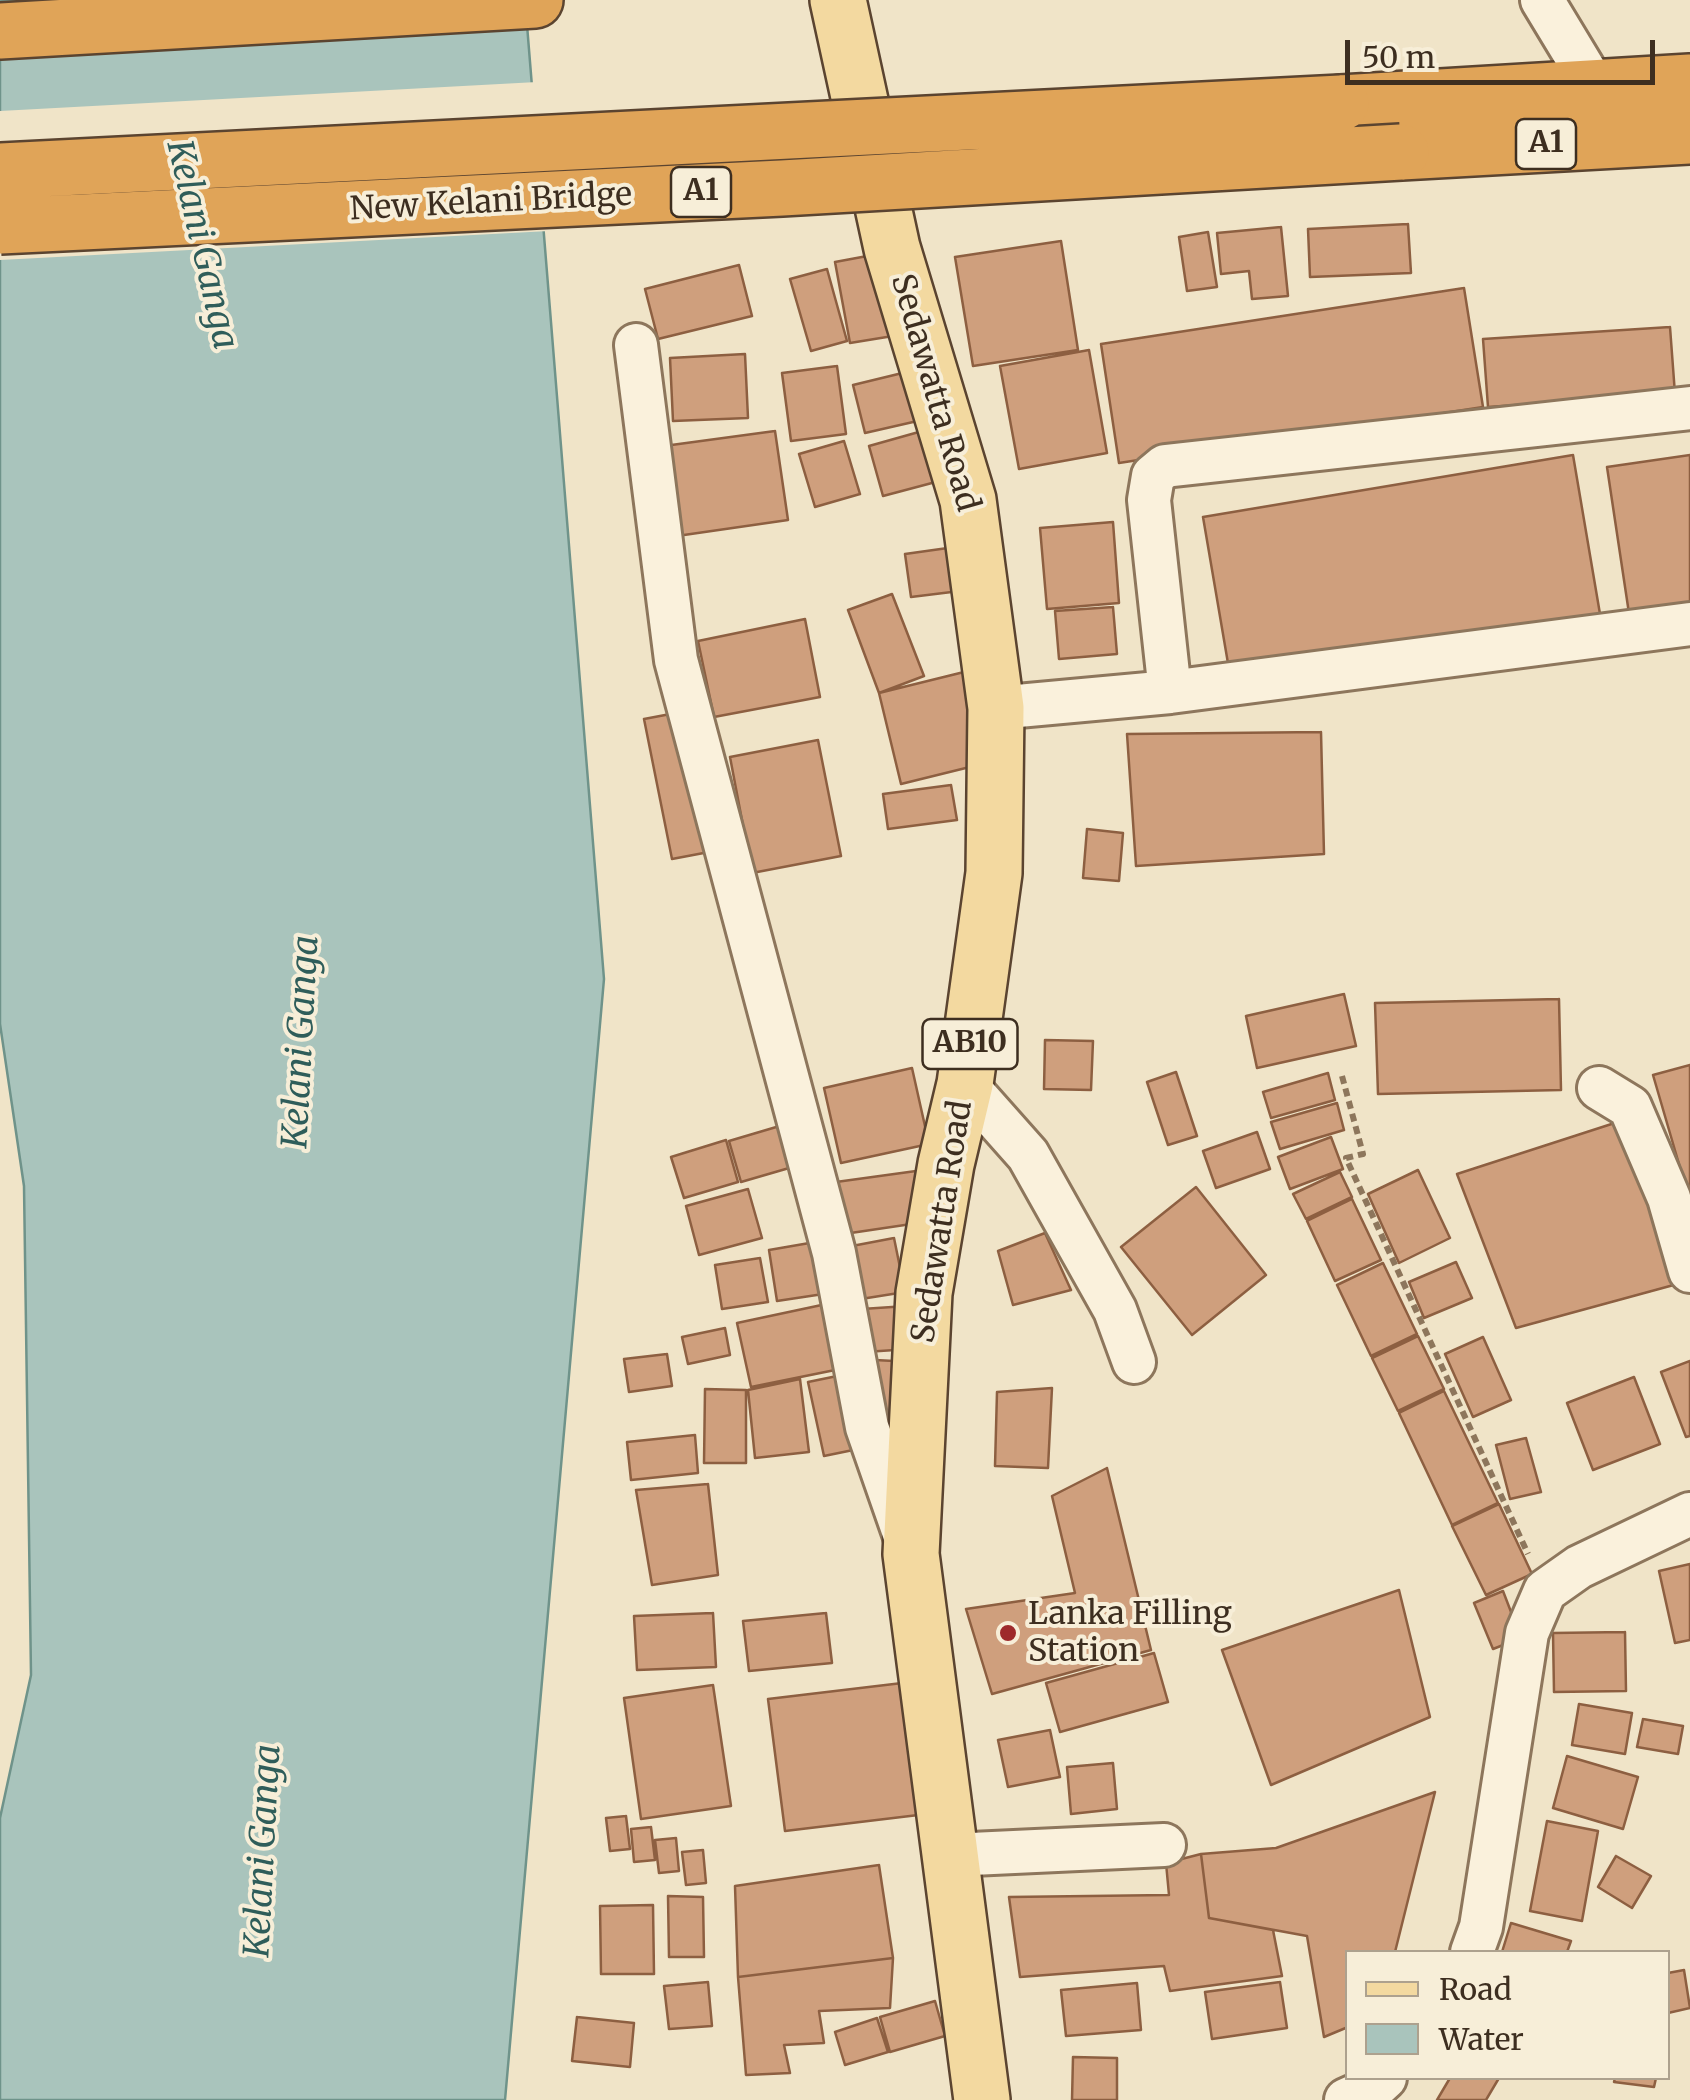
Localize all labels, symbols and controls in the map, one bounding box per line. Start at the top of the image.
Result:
scale bar [1350,20,1660,82]
text: 50 m [1362,38,1435,76]
road number: A1 [1516,119,1576,169]
water label: Kelani Ganga [157,136,245,354]
road number: A1 [671,167,731,217]
street label: New Kelani Bridge [349,176,633,230]
street label: Sedawatta Road [882,270,986,516]
water label: Kelani Ganga [275,934,329,1150]
road number: AB10 [922,1019,1018,1069]
street label: Sedawatta Road [905,1098,981,1346]
place label: Lanka Filling Station [1028,1596,1232,1671]
marker: Lanka Filling Station [997,1622,1019,1644]
water label: Kelani Ganga [237,1743,291,1959]
legend [1345,1950,1670,2080]
text: Road [1439,1970,1512,2008]
text: Water [1439,2020,1524,2058]

